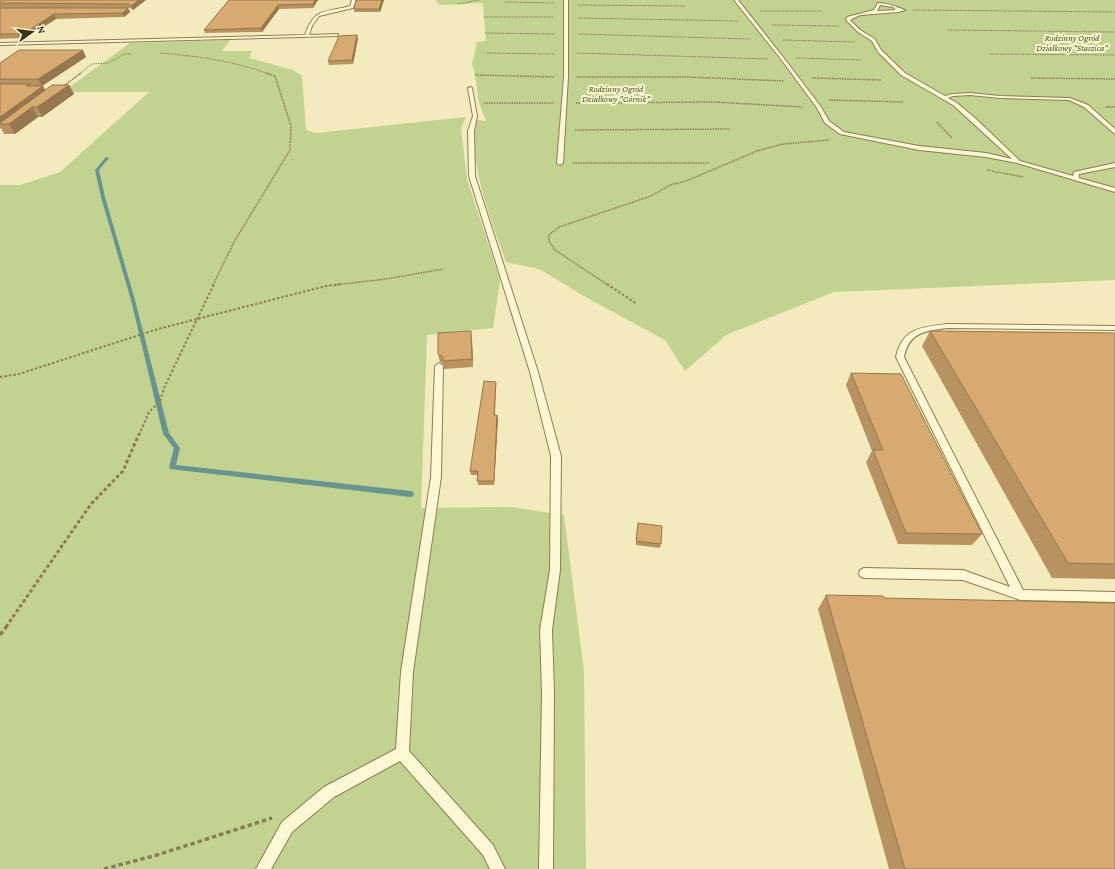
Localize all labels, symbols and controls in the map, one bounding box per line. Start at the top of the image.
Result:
north arrow [12,12,52,52]
text: N [35,24,49,35]
park label: Rodzinny Ogród Działkowy "Staszica" [1036,33,1108,53]
park label: Rodzinny Ogród Działkowy "Górnik" [582,84,650,104]

